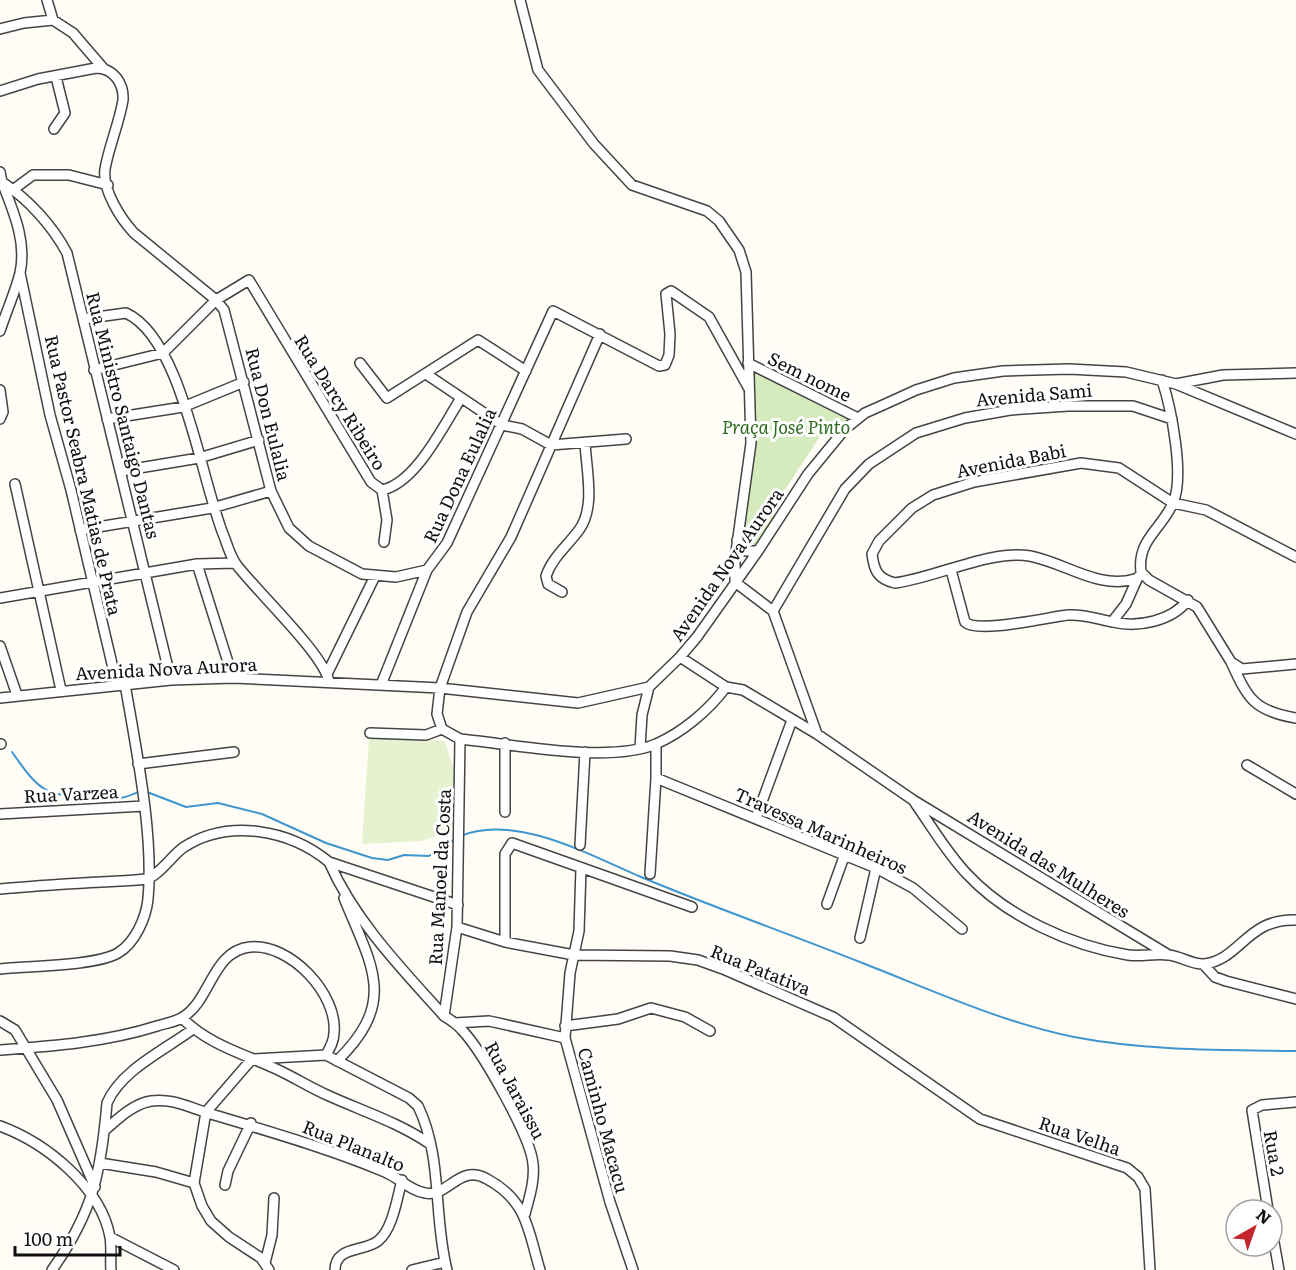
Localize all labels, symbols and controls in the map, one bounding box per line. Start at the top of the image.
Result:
street label: Rua Ministro Santaigo Dantas [80,289,168,541]
street label: Rua Darcy Ribeiro [288,329,394,475]
street label: Rua Pastor Seabra Matias de Prata [39,332,130,618]
street label: Rua Don Eulalia [239,344,299,484]
street label: Sem nome [764,344,856,408]
street label: Avenida Sami [975,375,1093,413]
street label: Rua Dona Eulalia [416,403,502,547]
park label: Praça José Pinto [722,413,850,440]
street label: Avenida Babi [954,436,1068,484]
street label: Avenida Nova Aurora [663,481,789,646]
street label: Avenida Nova Aurora [74,650,258,686]
street label: Rua Varzea [23,777,119,809]
street label: Travessa Marinheiros [730,780,912,880]
street label: Rua Manoel da Costa [421,788,457,966]
street label: Avenida das Mulheres [963,802,1135,924]
street label: Rua Patativa [707,937,815,1001]
street label: Rua Jaraissu [479,1036,553,1144]
street label: Caminho Macacu [572,1044,636,1196]
street label: Rua Velha [1035,1108,1125,1162]
street label: Rua Planalto [299,1112,409,1178]
street label: Rua 2 [1258,1128,1292,1178]
north arrow [1224,1198,1284,1258]
text: N [1251,1202,1277,1229]
scale bar [15,1219,120,1257]
text: 100 m [24,1225,73,1252]

